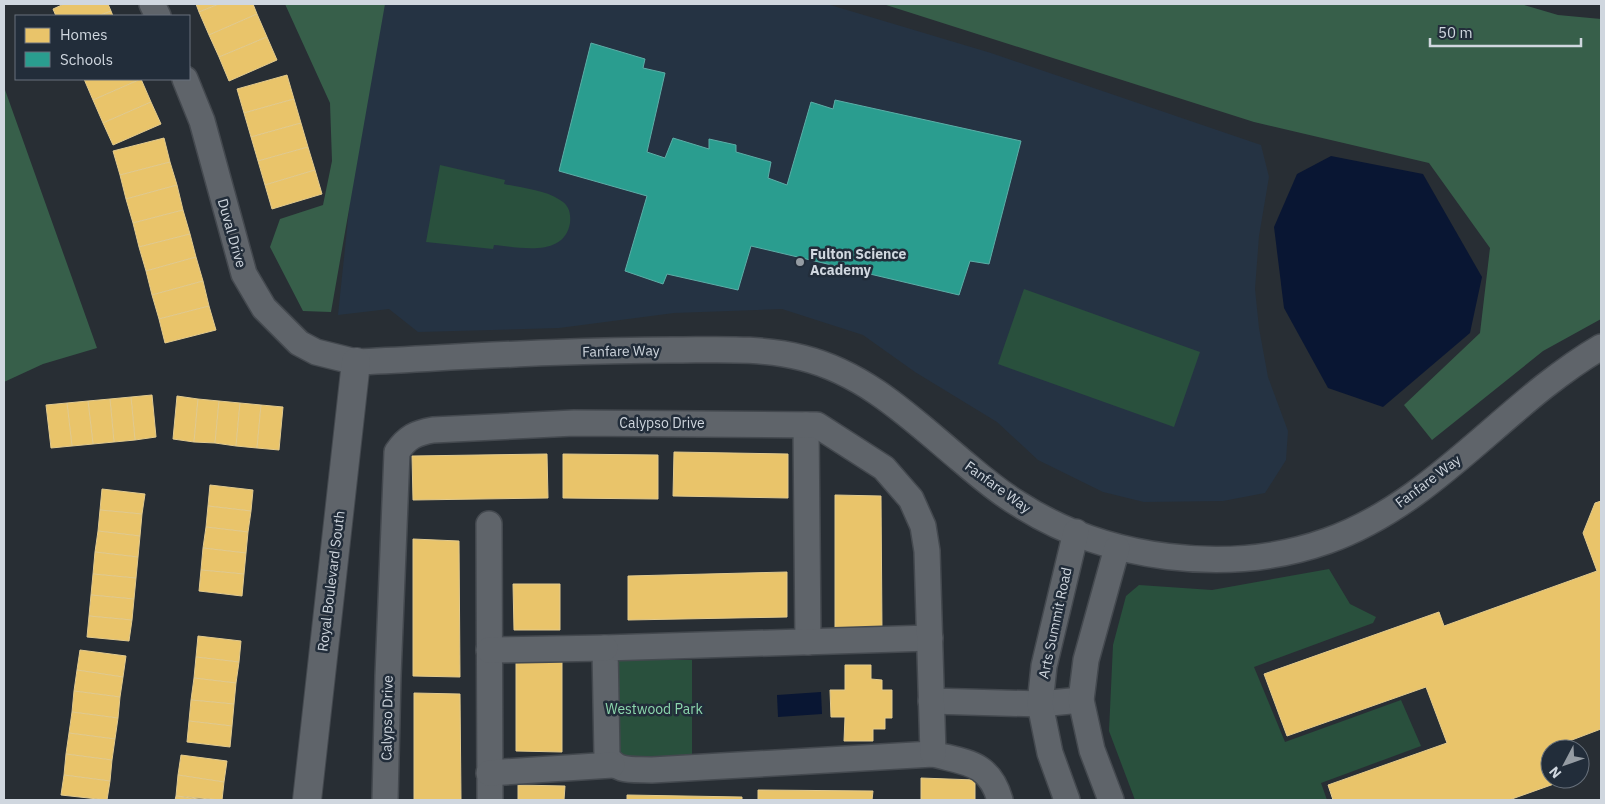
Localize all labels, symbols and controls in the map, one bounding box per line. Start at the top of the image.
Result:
legend [15,15,190,80]
scale bar [1430,15,1581,47]
text: 50 m [1438,23,1473,42]
text: Homes [60,25,108,44]
text: Schools [60,50,113,69]
street label: Duval Drive [214,196,251,270]
place label: Fulton Science Academy [810,245,907,279]
marker: Fulton Science Academy [794,256,806,268]
street label: Fanfare Way [582,341,660,361]
street label: Calypso Drive [619,414,705,432]
street label: Fanfare Way [1392,450,1464,512]
street label: Fanfare Way [961,457,1035,517]
street label: Royal Boulevard South [313,510,349,652]
street label: Arts Summit Road [1034,566,1076,680]
street label: Calypso Drive [377,675,397,761]
park label: Westwood Park [605,700,703,718]
north arrow [1540,739,1590,789]
text: N [1545,763,1565,782]

